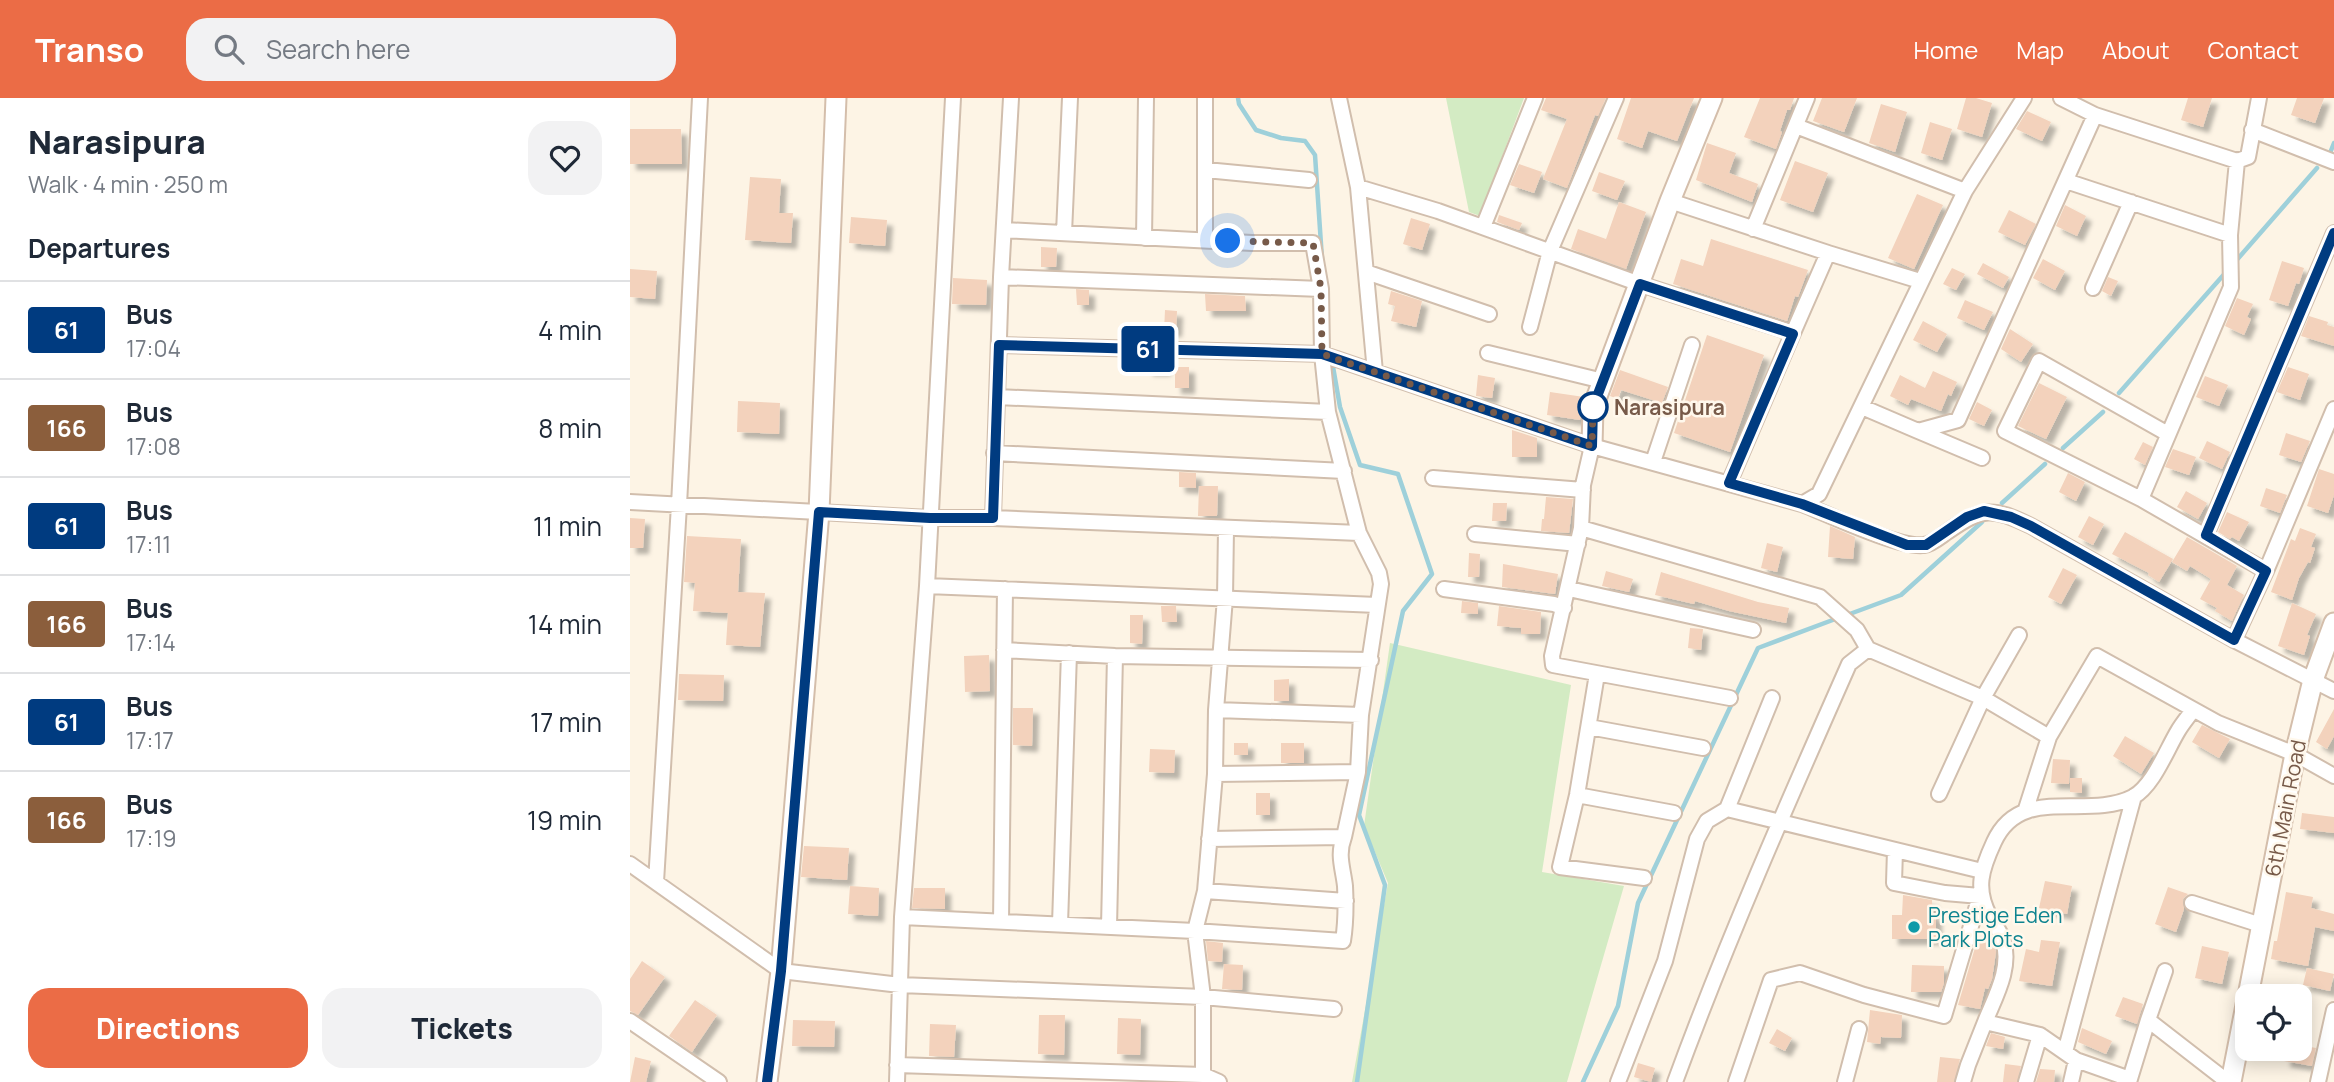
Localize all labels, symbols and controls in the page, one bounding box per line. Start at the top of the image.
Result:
search box [186,18,676,81]
text: Transo [35,27,144,72]
icon: search [210,30,248,68]
text: Search here [266,31,411,67]
text: Home [1913,33,1978,66]
text: Map [2016,33,2064,66]
text: About [2102,33,2170,66]
text: Contact [2208,33,2299,66]
text: Narasipura [28,119,206,164]
button: heart [528,121,602,195]
text: Walk · 4 min · 250 m [28,168,228,200]
your location [1210,223,1245,258]
text: Departures [28,230,170,266]
text: Bus [126,296,173,332]
text: 4 min [538,312,602,348]
text: 61 [54,313,79,346]
line badge: 61 [1116,326,1180,372]
text: 17:04 [126,332,181,364]
text: 61 [1135,332,1161,365]
marker: Narasipura [1578,392,1608,422]
place label: Narasipura [1614,393,1725,421]
text: Bus [126,394,173,430]
text: 8 min [538,410,602,446]
text: 166 [46,411,87,444]
text: 17:08 [126,430,181,462]
text: Bus [126,492,173,528]
text: 11 min [533,508,602,544]
text: 61 [54,509,79,542]
text: 17:11 [126,528,171,560]
text: Bus [126,590,173,626]
text: 14 min [528,606,602,642]
text: 166 [46,607,87,640]
text: 17:14 [126,626,176,658]
text: Bus [126,688,173,724]
text: 17 min [530,704,602,740]
text: 61 [54,705,79,738]
text: 17:17 [126,724,174,756]
street label: 6th Main Road [2258,737,2312,879]
text: Bus [126,786,173,822]
text: 19 min [527,802,602,838]
text: 166 [46,803,87,836]
text: 17:19 [126,822,177,854]
place label: Prestige Eden Park Plots [1928,901,2062,953]
marker: Prestige Eden Park Plots [1906,919,1922,935]
map controls [2235,984,2312,1061]
button: locate [2235,984,2312,1061]
button: Directions [28,988,308,1068]
button: Tickets [322,988,602,1068]

